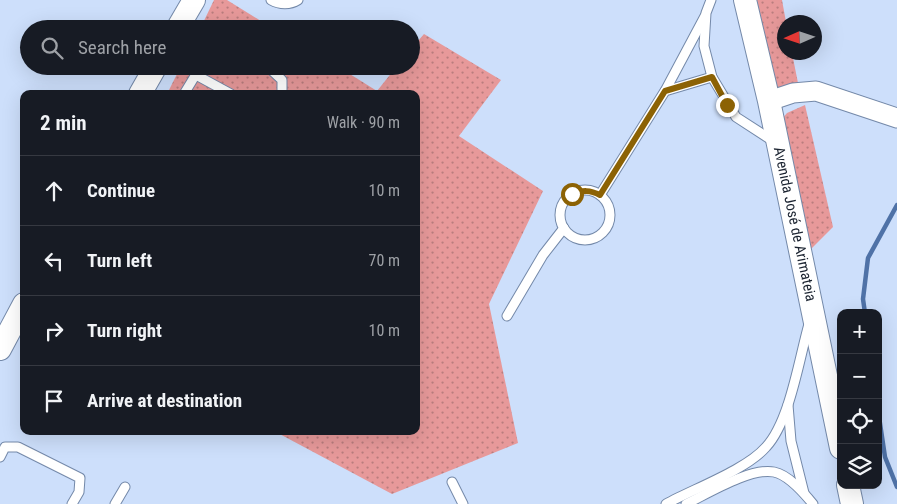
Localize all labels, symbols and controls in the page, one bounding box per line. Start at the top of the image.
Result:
north arrow [777,15,822,60]
search box [20,20,420,75]
icon: search [38,34,66,62]
text: Search here [78,36,166,59]
route end [716,94,739,117]
text: 2 min [40,111,87,135]
text: Walk · 90 m [327,113,400,132]
street label: Avenida José de Arimateia [770,145,820,303]
icon: ahead [40,177,68,205]
text: Continue [87,179,155,202]
text: 10 m [368,181,400,200]
route start [561,183,584,206]
icon: left [40,247,68,275]
text: Turn left [87,249,152,272]
text: 70 m [368,251,400,270]
map controls [837,309,882,489]
button: + [837,309,882,354]
icon: right [40,317,68,345]
text: Turn right [87,319,162,342]
text: 10 m [368,321,400,340]
button: − [837,354,882,399]
icon: arrive [40,387,68,415]
text: Arrive at destination [87,389,242,412]
button: locate [837,399,882,444]
button: layers [837,444,882,489]

